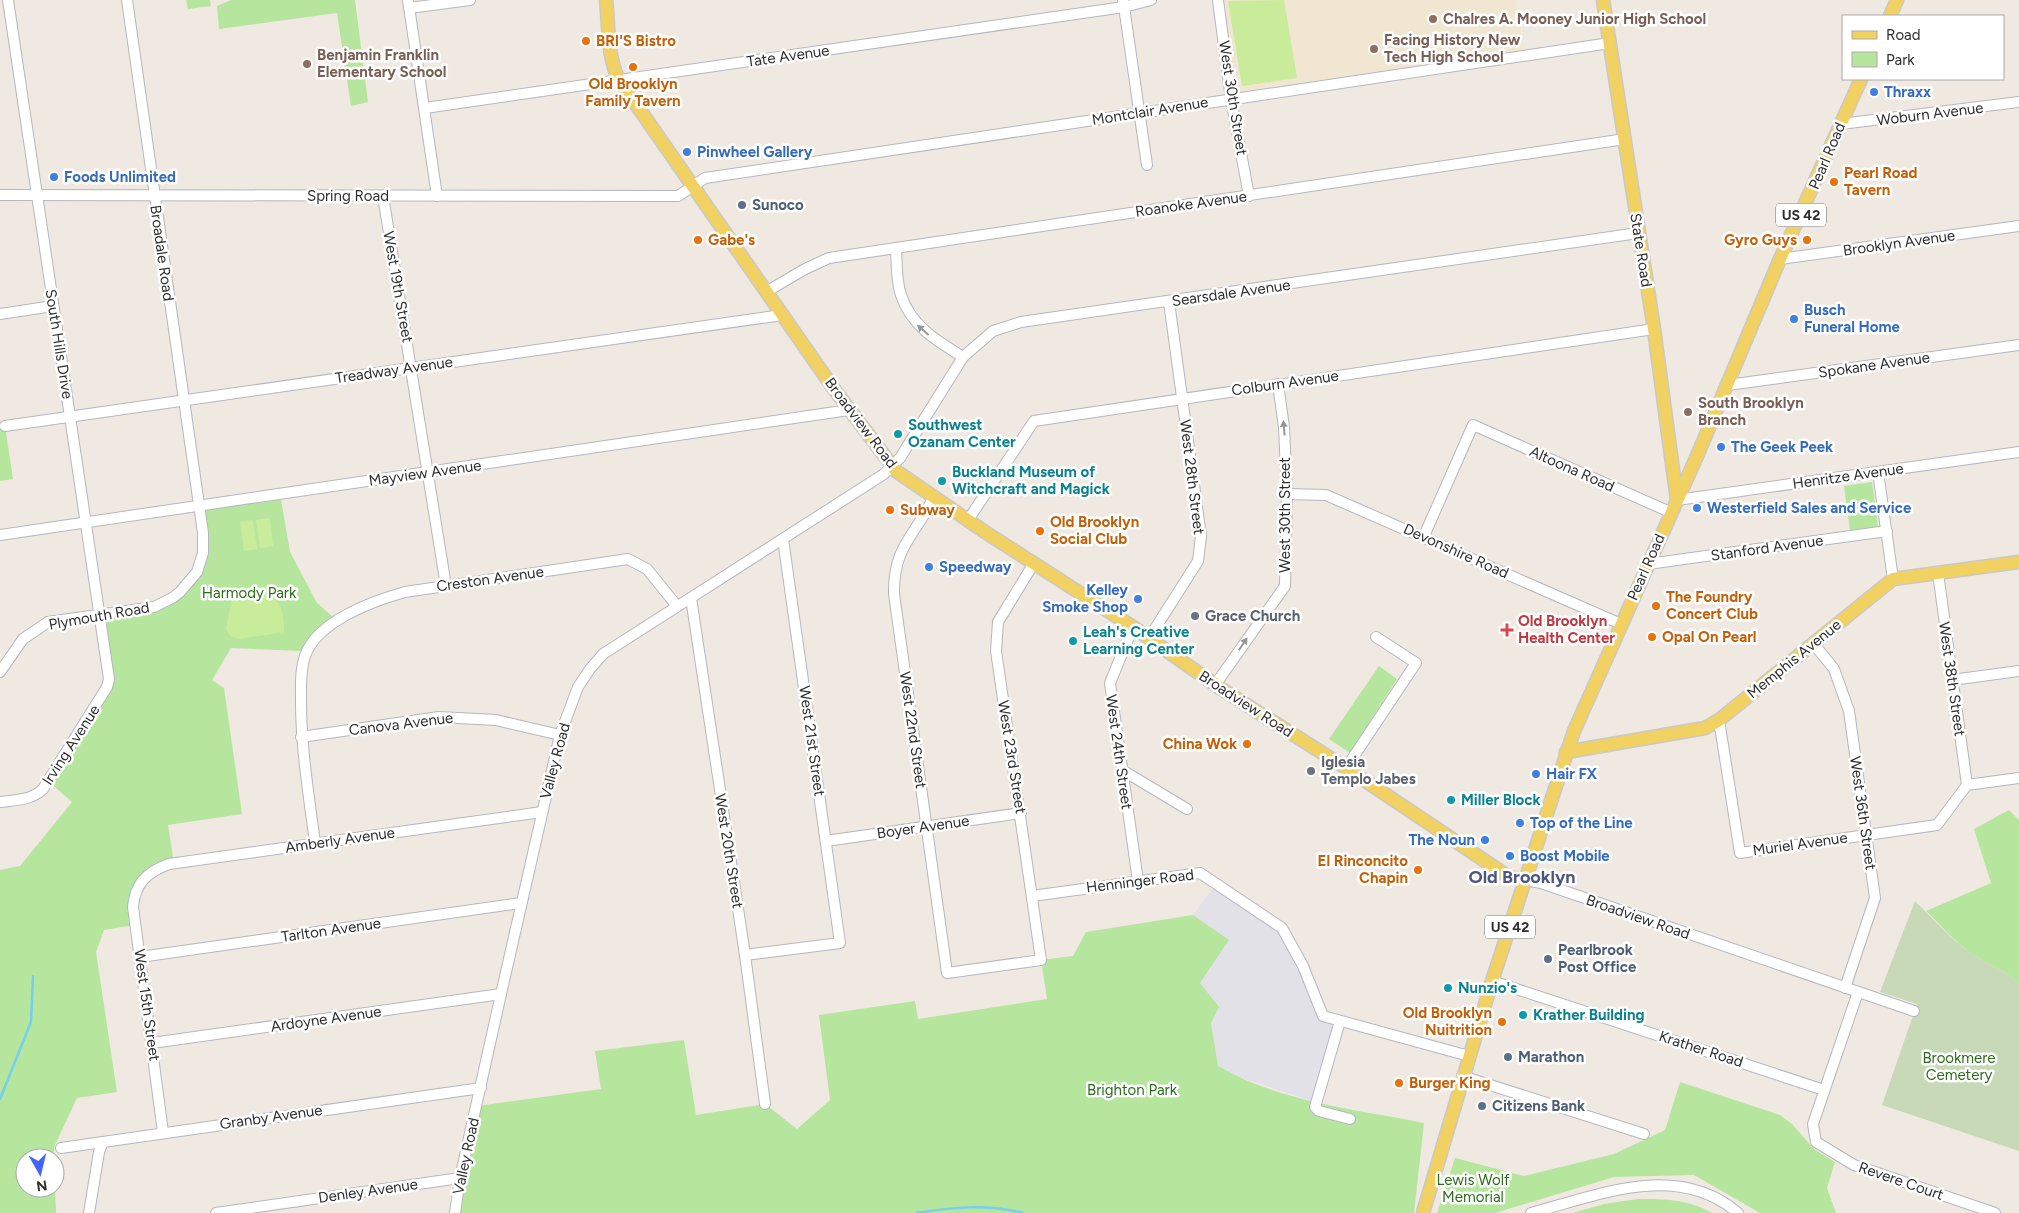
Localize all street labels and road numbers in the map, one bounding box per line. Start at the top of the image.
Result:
street label: West 30th Street [1215,39,1251,157]
street label: Tate Avenue [746,41,830,71]
street label: Montclair Avenue [1091,93,1209,129]
street label: Woburn Avenue [1876,99,1984,129]
street label: Pearl Road [1805,120,1849,192]
street label: Spring Road [307,187,389,205]
street label: Roanoke Avenue [1134,187,1248,221]
street label: Broadale Road [146,204,178,302]
road number: US 42 [1776,204,1826,226]
street label: State Road [1626,212,1656,288]
street label: Brooklyn Avenue [1842,226,1956,260]
street label: West 19th Street [379,230,417,344]
street label: Searsdale Avenue [1171,276,1291,310]
street label: South Hills Drive [41,288,77,400]
street label: Spokane Avenue [1817,348,1931,382]
street label: Treadway Avenue [334,353,454,387]
street label: Colburn Avenue [1230,367,1340,399]
street label: Broadview Road [821,374,901,472]
street label: West 28th Street [1176,418,1208,536]
street label: Altoona Road [1527,442,1617,496]
street label: Mayview Avenue [368,456,482,490]
street label: West 30th Street [1276,457,1294,573]
street label: Henritze Avenue [1791,459,1905,493]
street label: Devonshire Road [1401,520,1511,582]
street label: Pearl Road [1623,531,1669,603]
street label: Stanford Avenue [1710,531,1824,565]
street label: Creston Avenue [435,563,545,595]
street label: Plymouth Road [47,598,151,634]
street label: Memphis Avenue [1743,616,1845,702]
street label: West 38th Street [1935,621,1969,738]
street label: Broadview Road [1196,667,1296,741]
street label: West 22nd Street [896,670,930,790]
street label: West 21st Street [795,685,829,798]
street label: West 24th Street [1102,693,1136,811]
street label: West 23rd Street [994,699,1030,815]
street label: Irving Avenue [38,702,104,788]
street label: Canova Avenue [348,709,454,739]
street label: Valley Road [536,721,574,801]
street label: West 36th Street [1846,755,1880,871]
street label: West 20th Street [711,792,747,910]
street label: Boyer Avenue [876,812,970,842]
street label: Amberly Avenue [284,823,396,857]
street label: Muriel Avenue [1751,828,1849,860]
street label: Henninger Road [1085,865,1195,897]
street label: Broadview Road [1584,891,1692,943]
street label: Tarlton Avenue [280,914,382,946]
road number: US 42 [1485,916,1535,939]
street label: West 15th Street [130,948,164,1062]
street label: Ardoyne Avenue [270,1002,382,1036]
street label: Krather Road [1657,1027,1745,1071]
street label: Granby Avenue [219,1101,323,1133]
street label: Valley Road [449,1116,483,1196]
street label: Revere Court [1856,1158,1946,1204]
street label: Denley Avenue [317,1175,419,1207]

